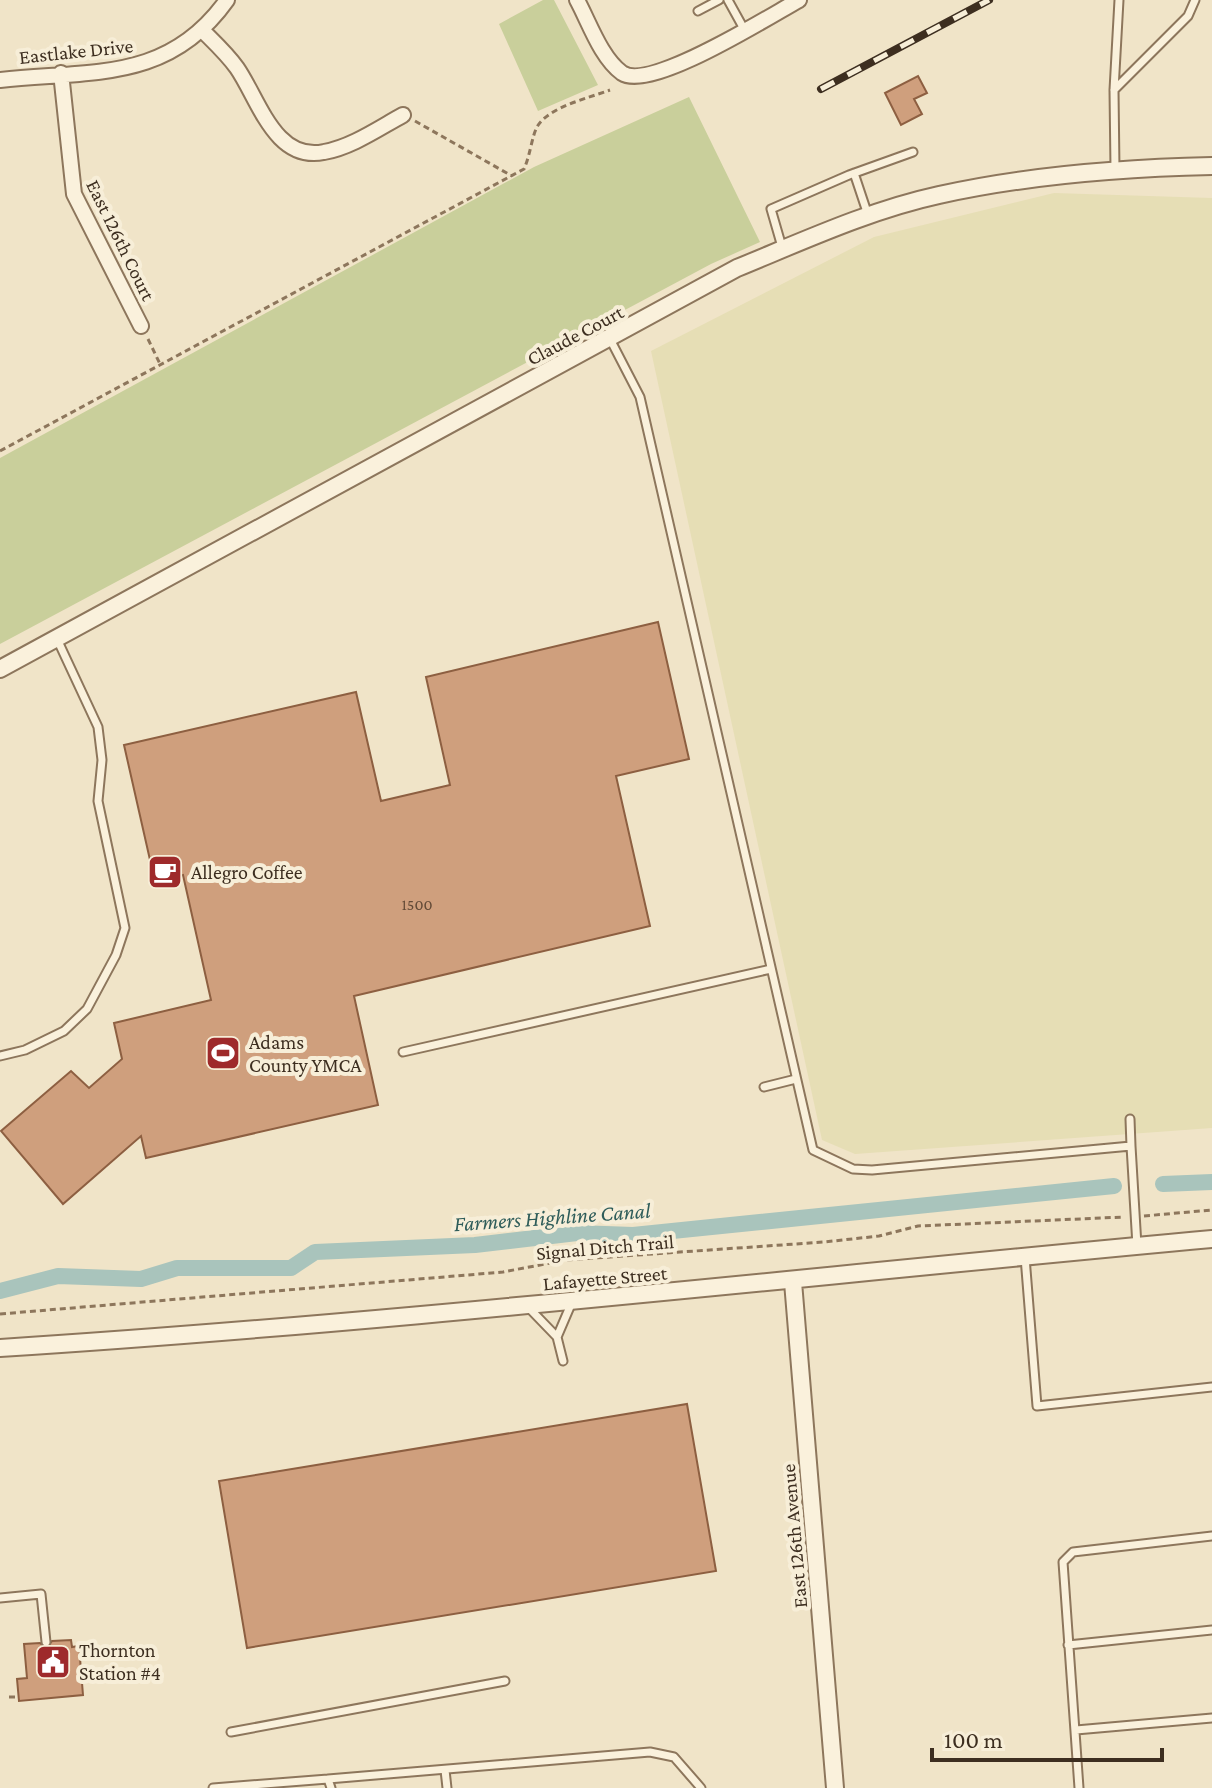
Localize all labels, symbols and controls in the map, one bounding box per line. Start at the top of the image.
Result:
street label: Eastlake Drive [18,34,134,68]
street label: East 126th Court [82,176,160,304]
street label: Claude Court [523,300,627,370]
cafe icon: Allegro Coffee [146,853,184,891]
place label: Allegro Coffee [191,861,303,884]
house number: 1500 [402,896,432,913]
place label: Adams County YMCA [249,1031,362,1077]
sports icon: Adams County YMCA [204,1034,242,1072]
water label: Farmers Highline Canal [453,1198,652,1236]
street label: Signal Ditch Trail [535,1230,675,1265]
street label: Lafayette Street [542,1262,669,1295]
street label: East 126th Avenue [777,1463,811,1609]
place label: Thornton Station #4 [79,1639,161,1684]
public building icon: Thornton Station #4 [34,1643,72,1681]
scale bar [932,1712,1162,1762]
text: 100 m [944,1726,1003,1753]

